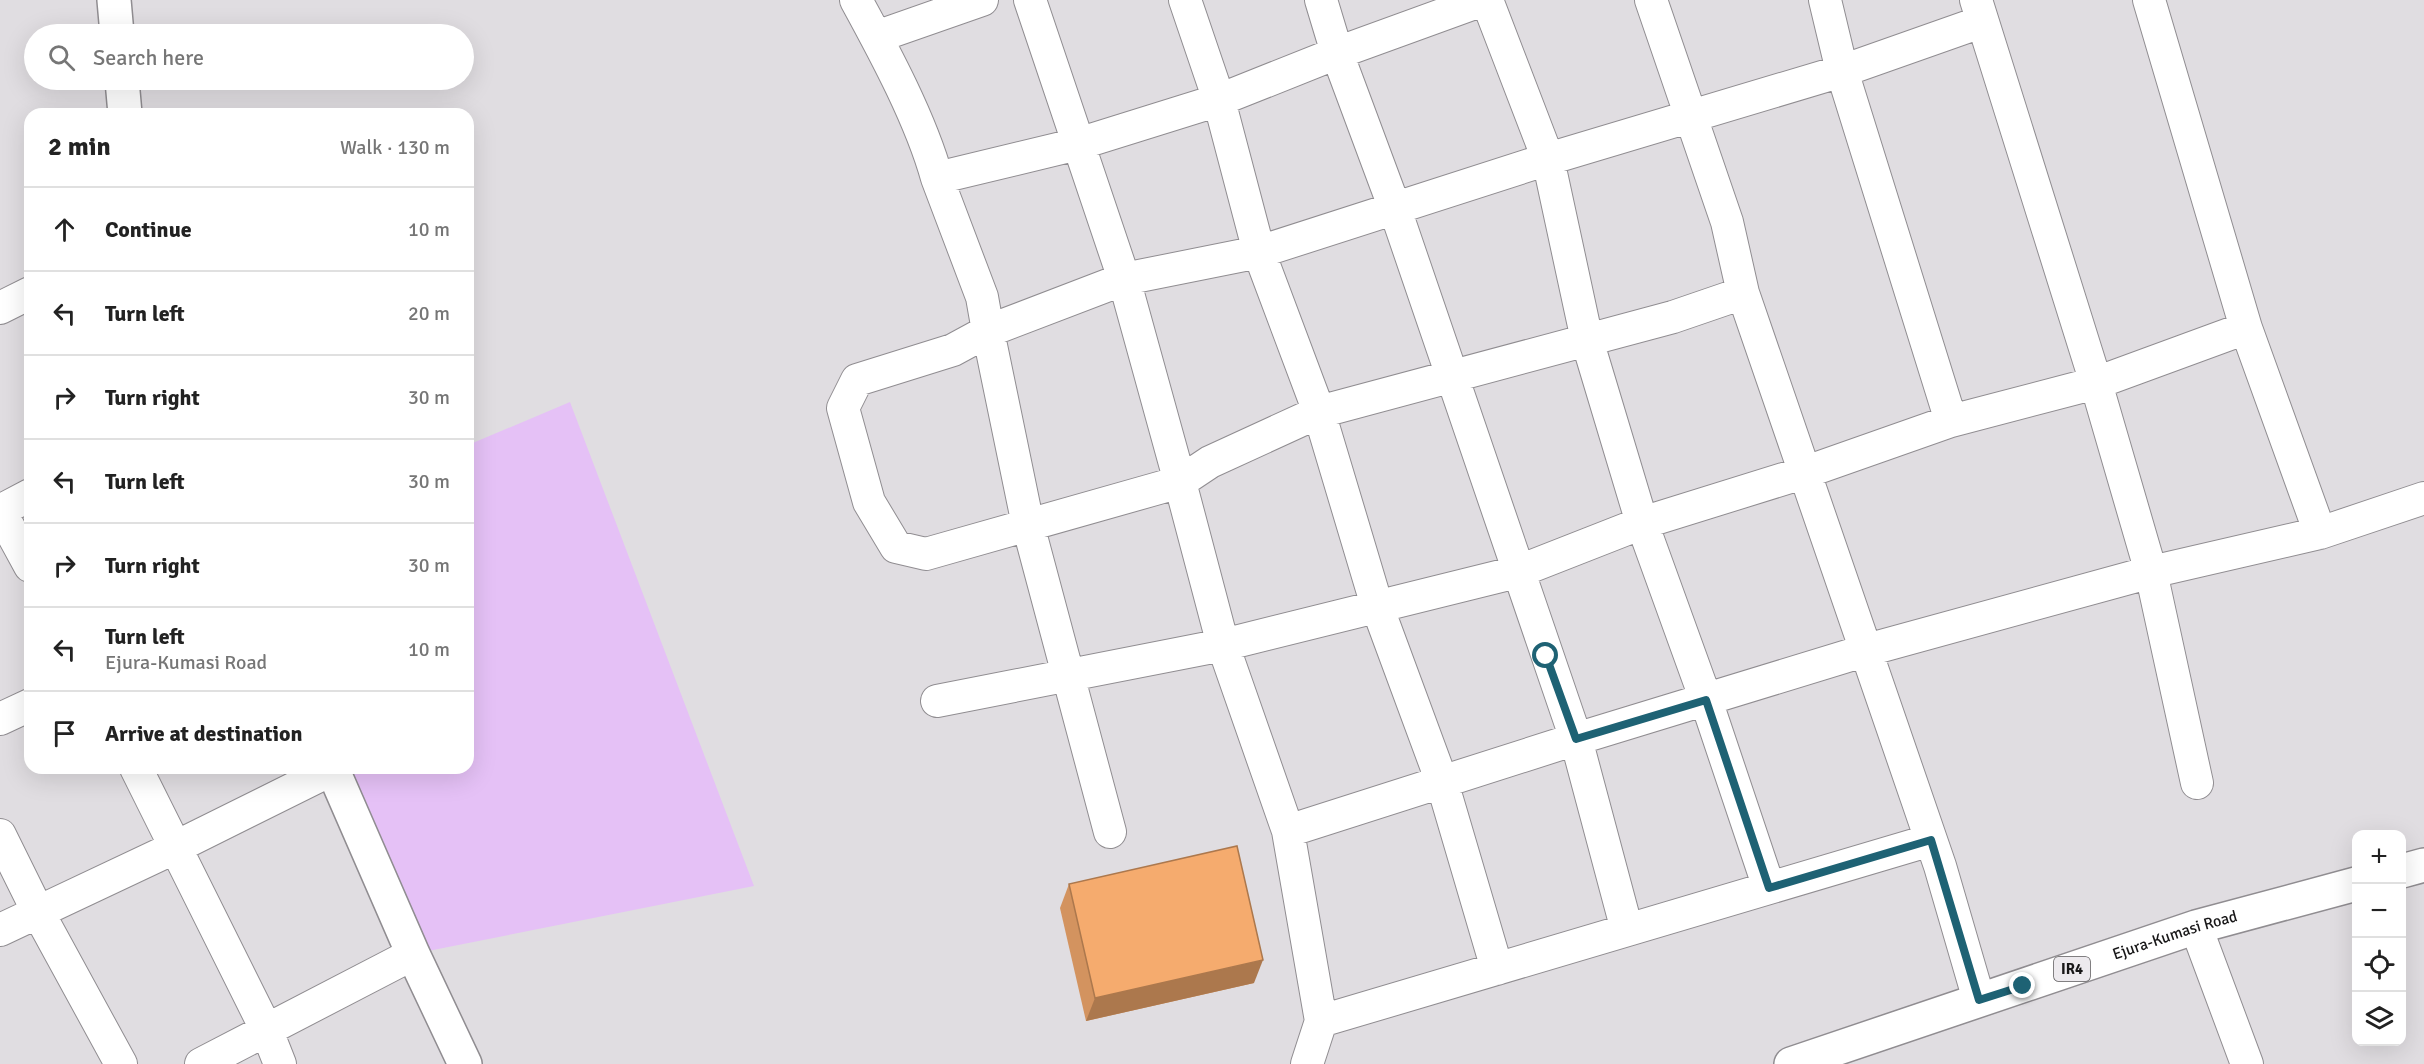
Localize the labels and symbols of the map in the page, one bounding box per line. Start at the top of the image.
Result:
route start [1532,642,1558,668]
street label: Ejura-Kumasi Road [2110,906,2240,965]
road number: IR4 [2054,957,2090,981]
route end [2009,972,2035,998]

